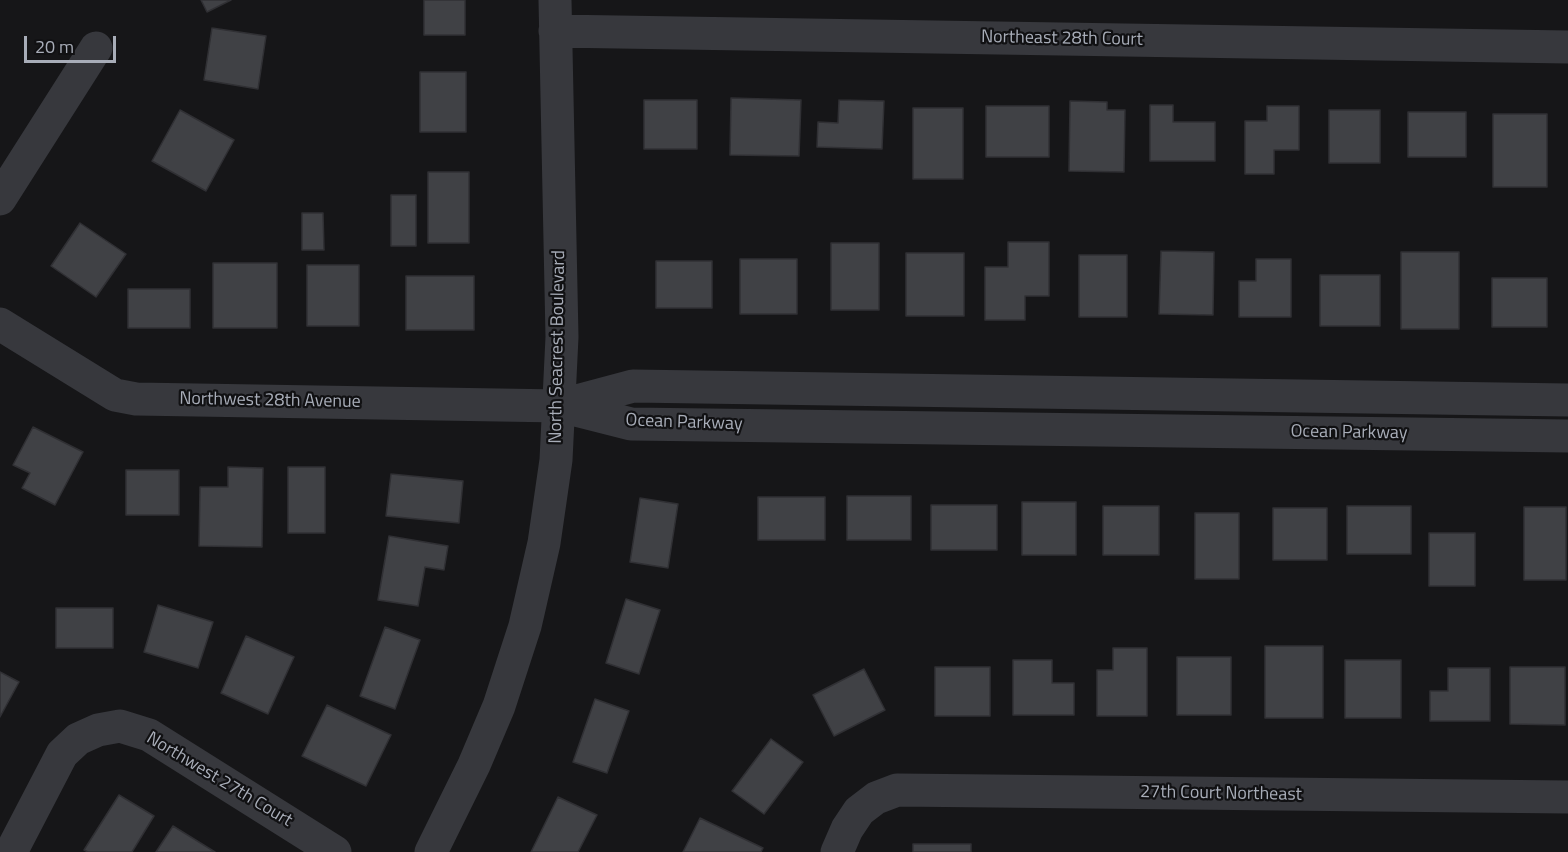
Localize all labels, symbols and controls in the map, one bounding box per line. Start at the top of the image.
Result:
scale bar [27,24,118,62]
street label: Northeast 28th Court [981,27,1143,51]
text: 20 m [35,33,74,60]
street label: North Seacrest Boulevard [546,250,570,444]
street label: Northwest 28th Avenue [179,389,361,413]
street label: Ocean Parkway [625,410,743,436]
street label: Ocean Parkway [1290,421,1408,445]
street label: Northwest 27th Court [142,728,296,832]
street label: 27th Court Northeast [1140,782,1302,806]

